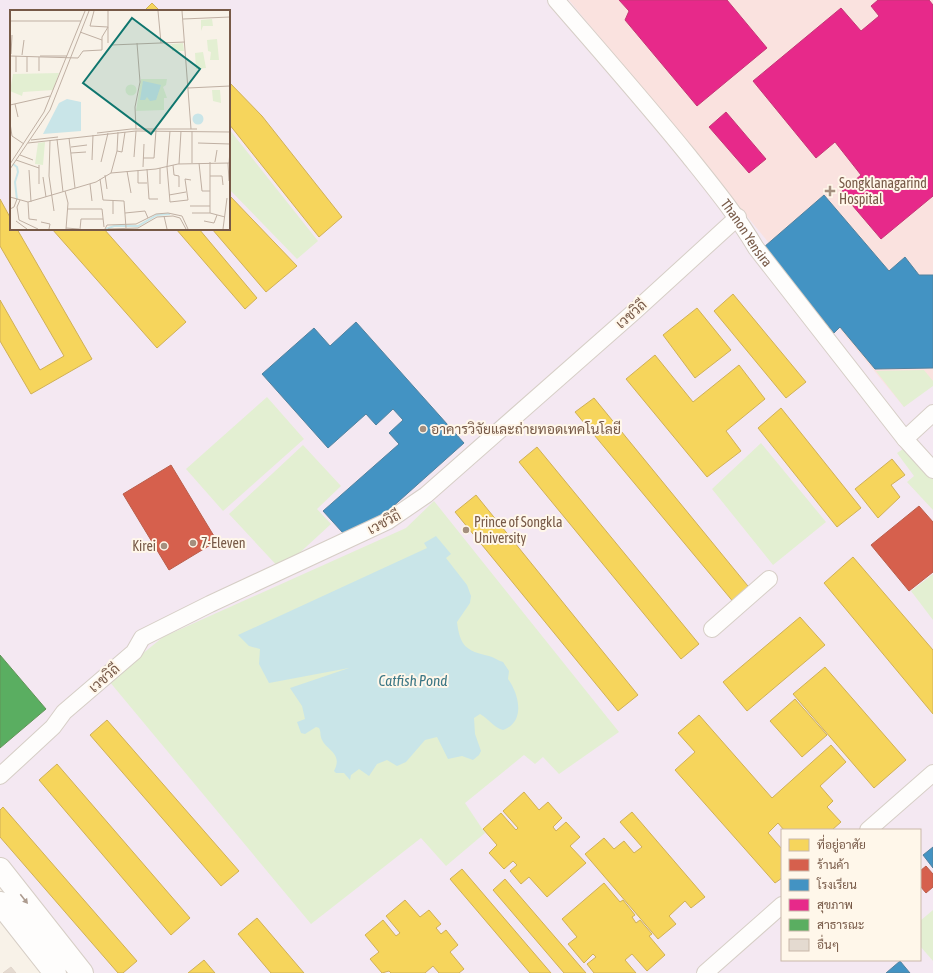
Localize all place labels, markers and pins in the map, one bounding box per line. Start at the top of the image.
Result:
place label: Songklanagarind Hospital [839,175,927,207]
marker: Songklanagarind Hospital [824,185,836,197]
place label: อาคารวิจัยและถ่ายทอดเทคโนโลยี [431,420,621,437]
marker: อาคารวิจัยและถ่ายทอดเทคโนโลยี [418,424,428,434]
place label: Prince of Songkla University [474,514,562,546]
marker: Prince of Songkla University [461,525,471,535]
place label: 7-Eleven [201,535,246,551]
place label: Kirei [132,538,156,554]
marker: 7-Eleven [188,538,198,548]
marker: Kirei [159,541,169,551]

